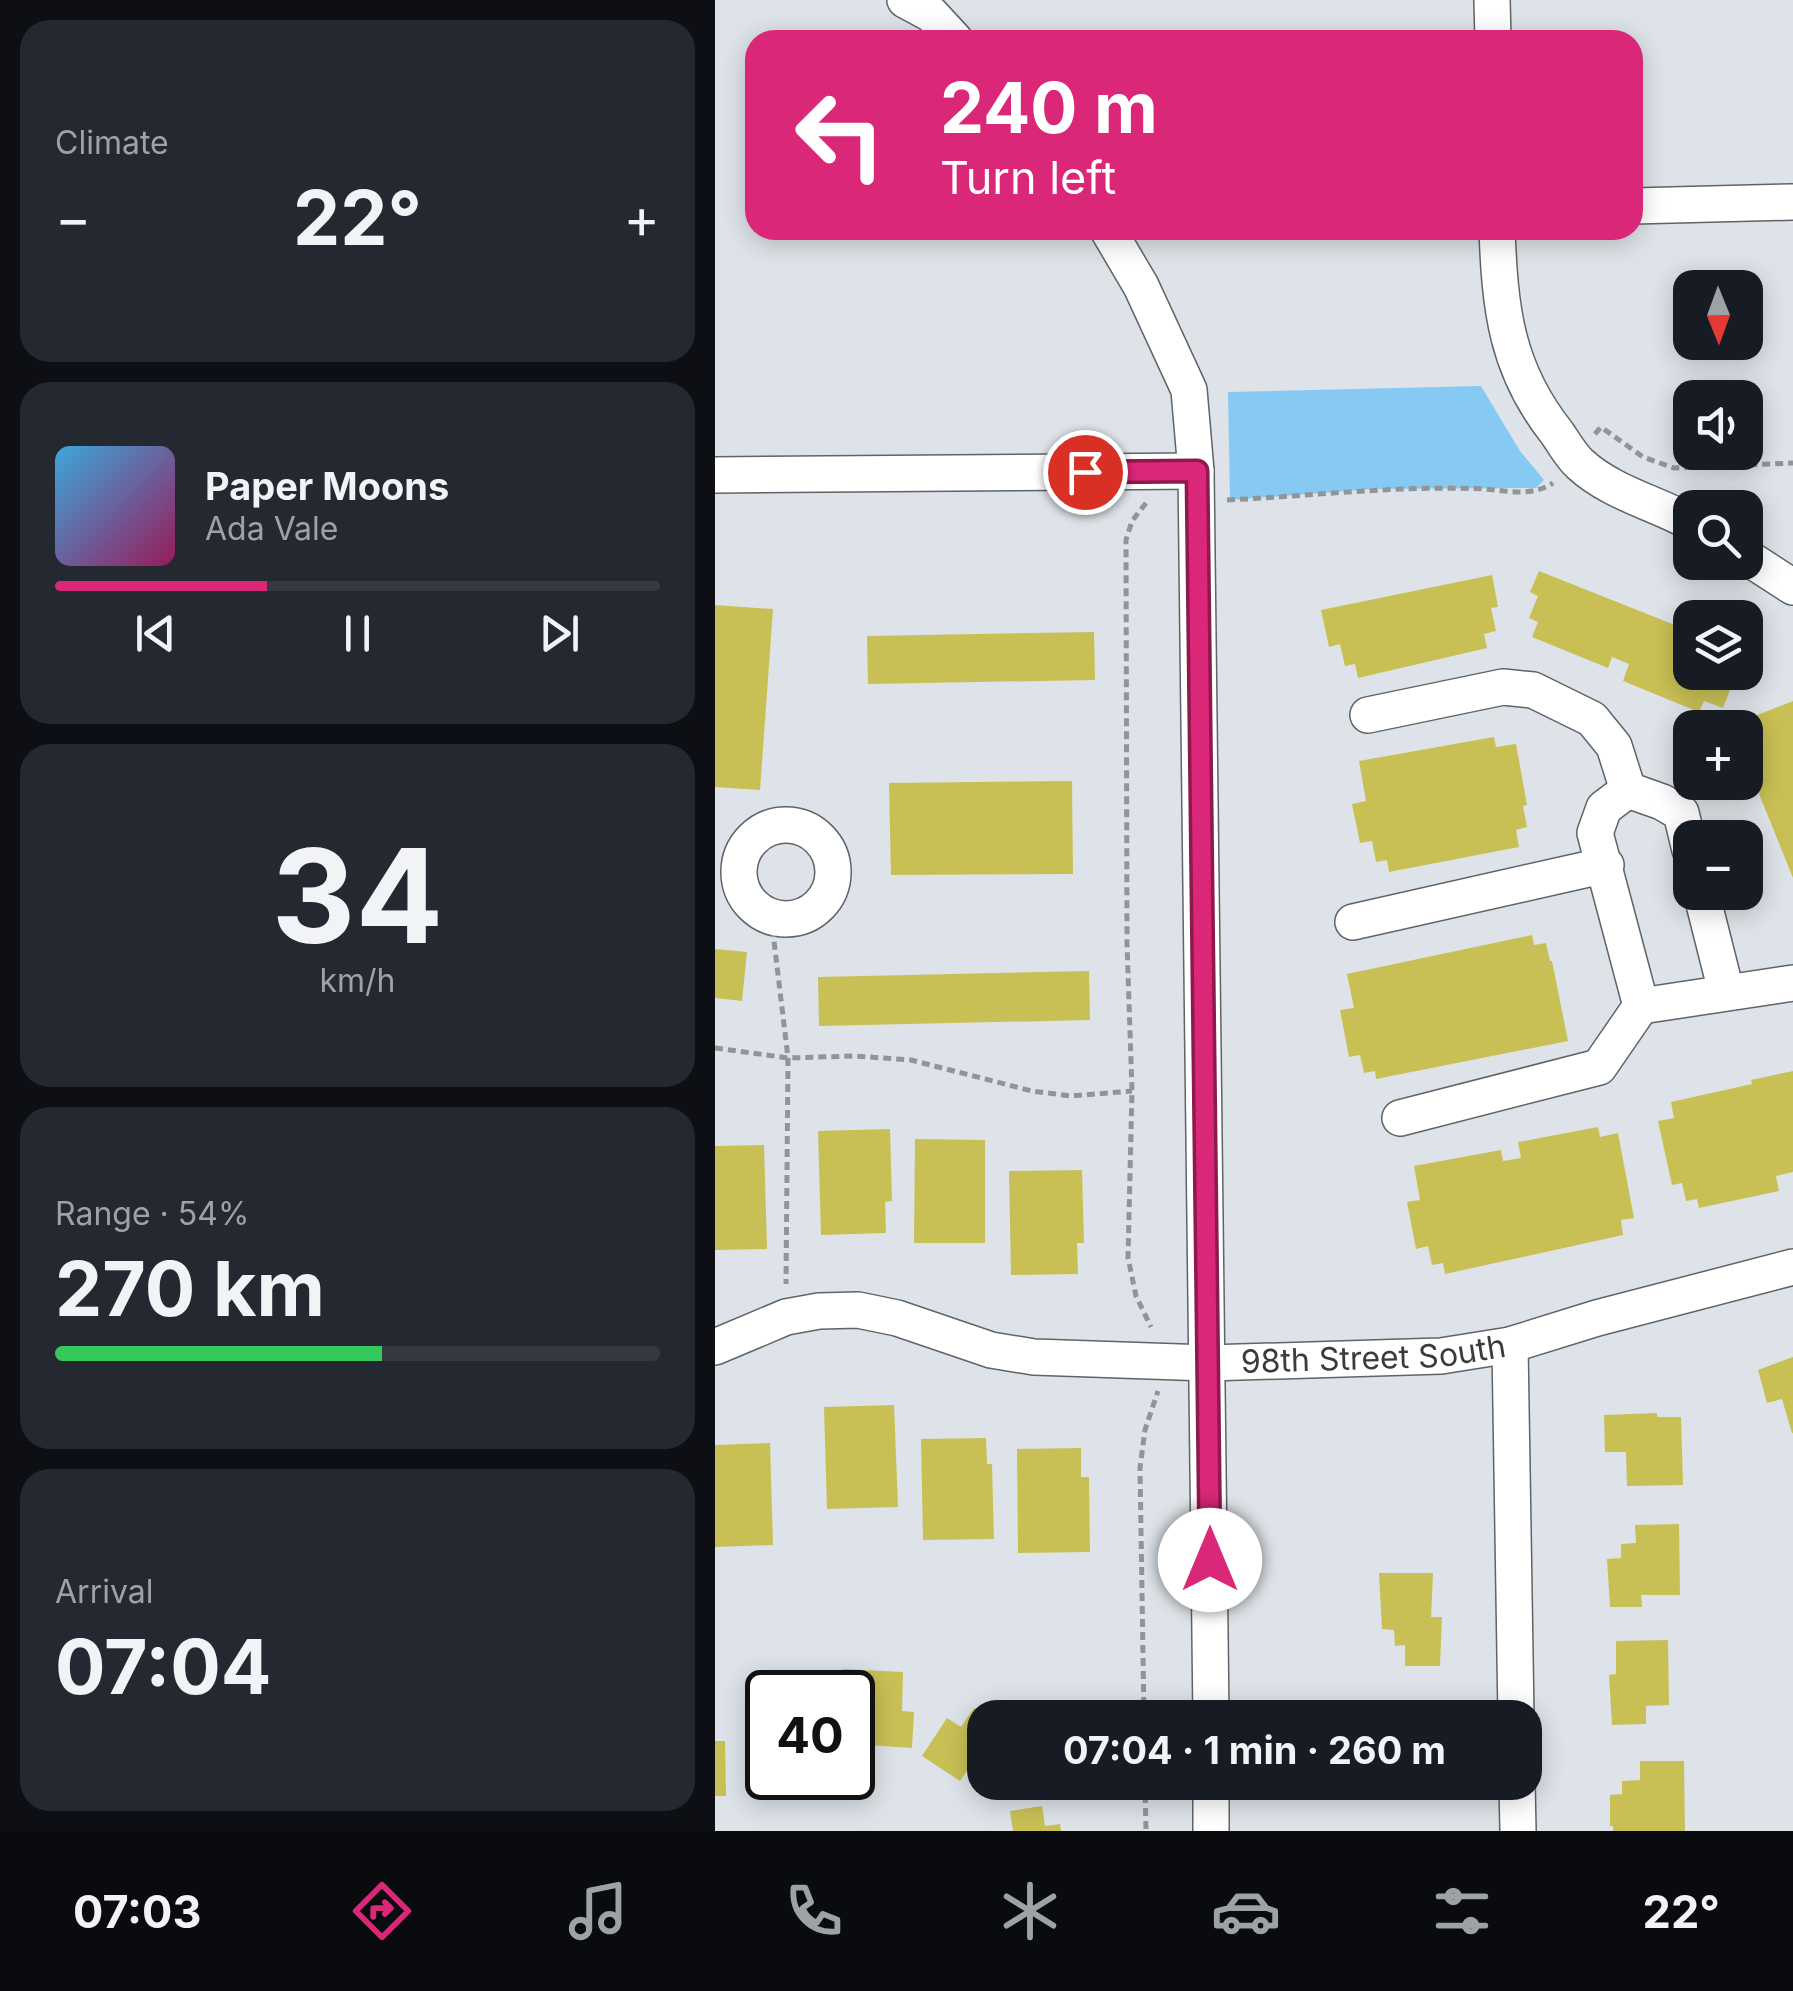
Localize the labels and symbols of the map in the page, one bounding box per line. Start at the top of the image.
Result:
north arrow [1673,270,1763,360]
pin [1043,430,1128,515]
street label: 98th Street South [1240,1326,1508,1381]
position arrow [1158,1508,1262,1612]
speed limit sign: 40 [745,1670,875,1800]

